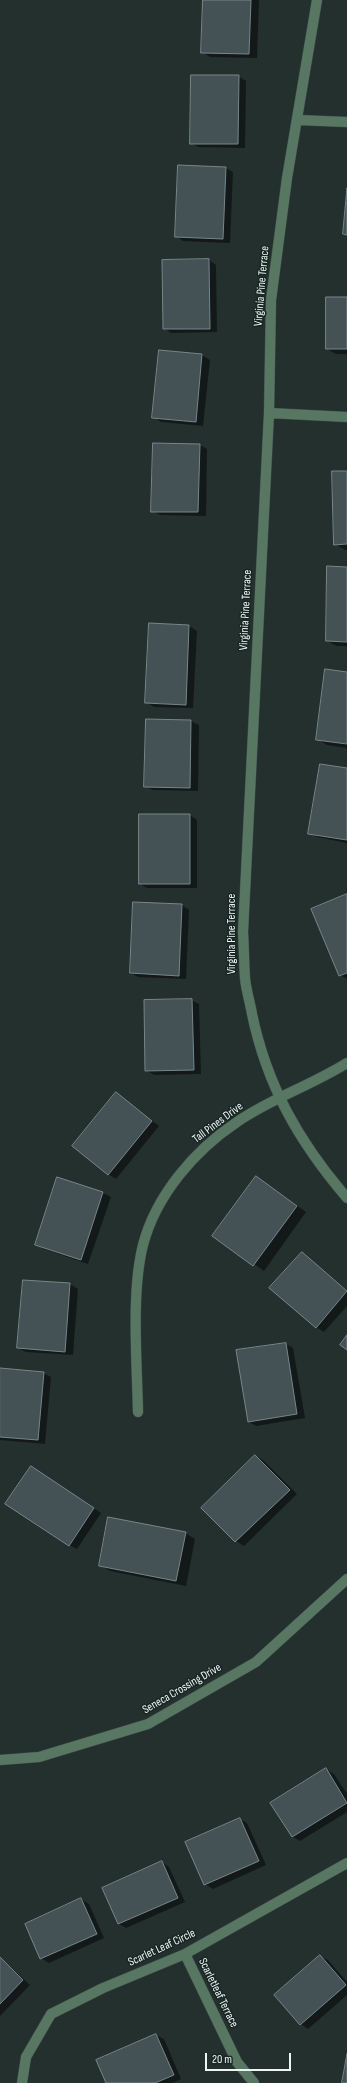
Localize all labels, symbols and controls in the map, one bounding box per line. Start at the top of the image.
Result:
street label: Virginia Pine Terrace [251,245,273,327]
street label: Virginia Pine Terrace [237,569,255,651]
street label: Virginia Pine Terrace [225,894,239,974]
street label: Tall Pines Drive [190,1099,246,1147]
street label: Seneca Crossing Drive [140,1661,224,1717]
street label: Scarlet Leaf Circle [126,1926,198,1970]
street label: Scarletleaf Terrace [195,1956,241,2030]
scale bar [207,2045,293,2071]
text: 20 m [212,2052,232,2067]

